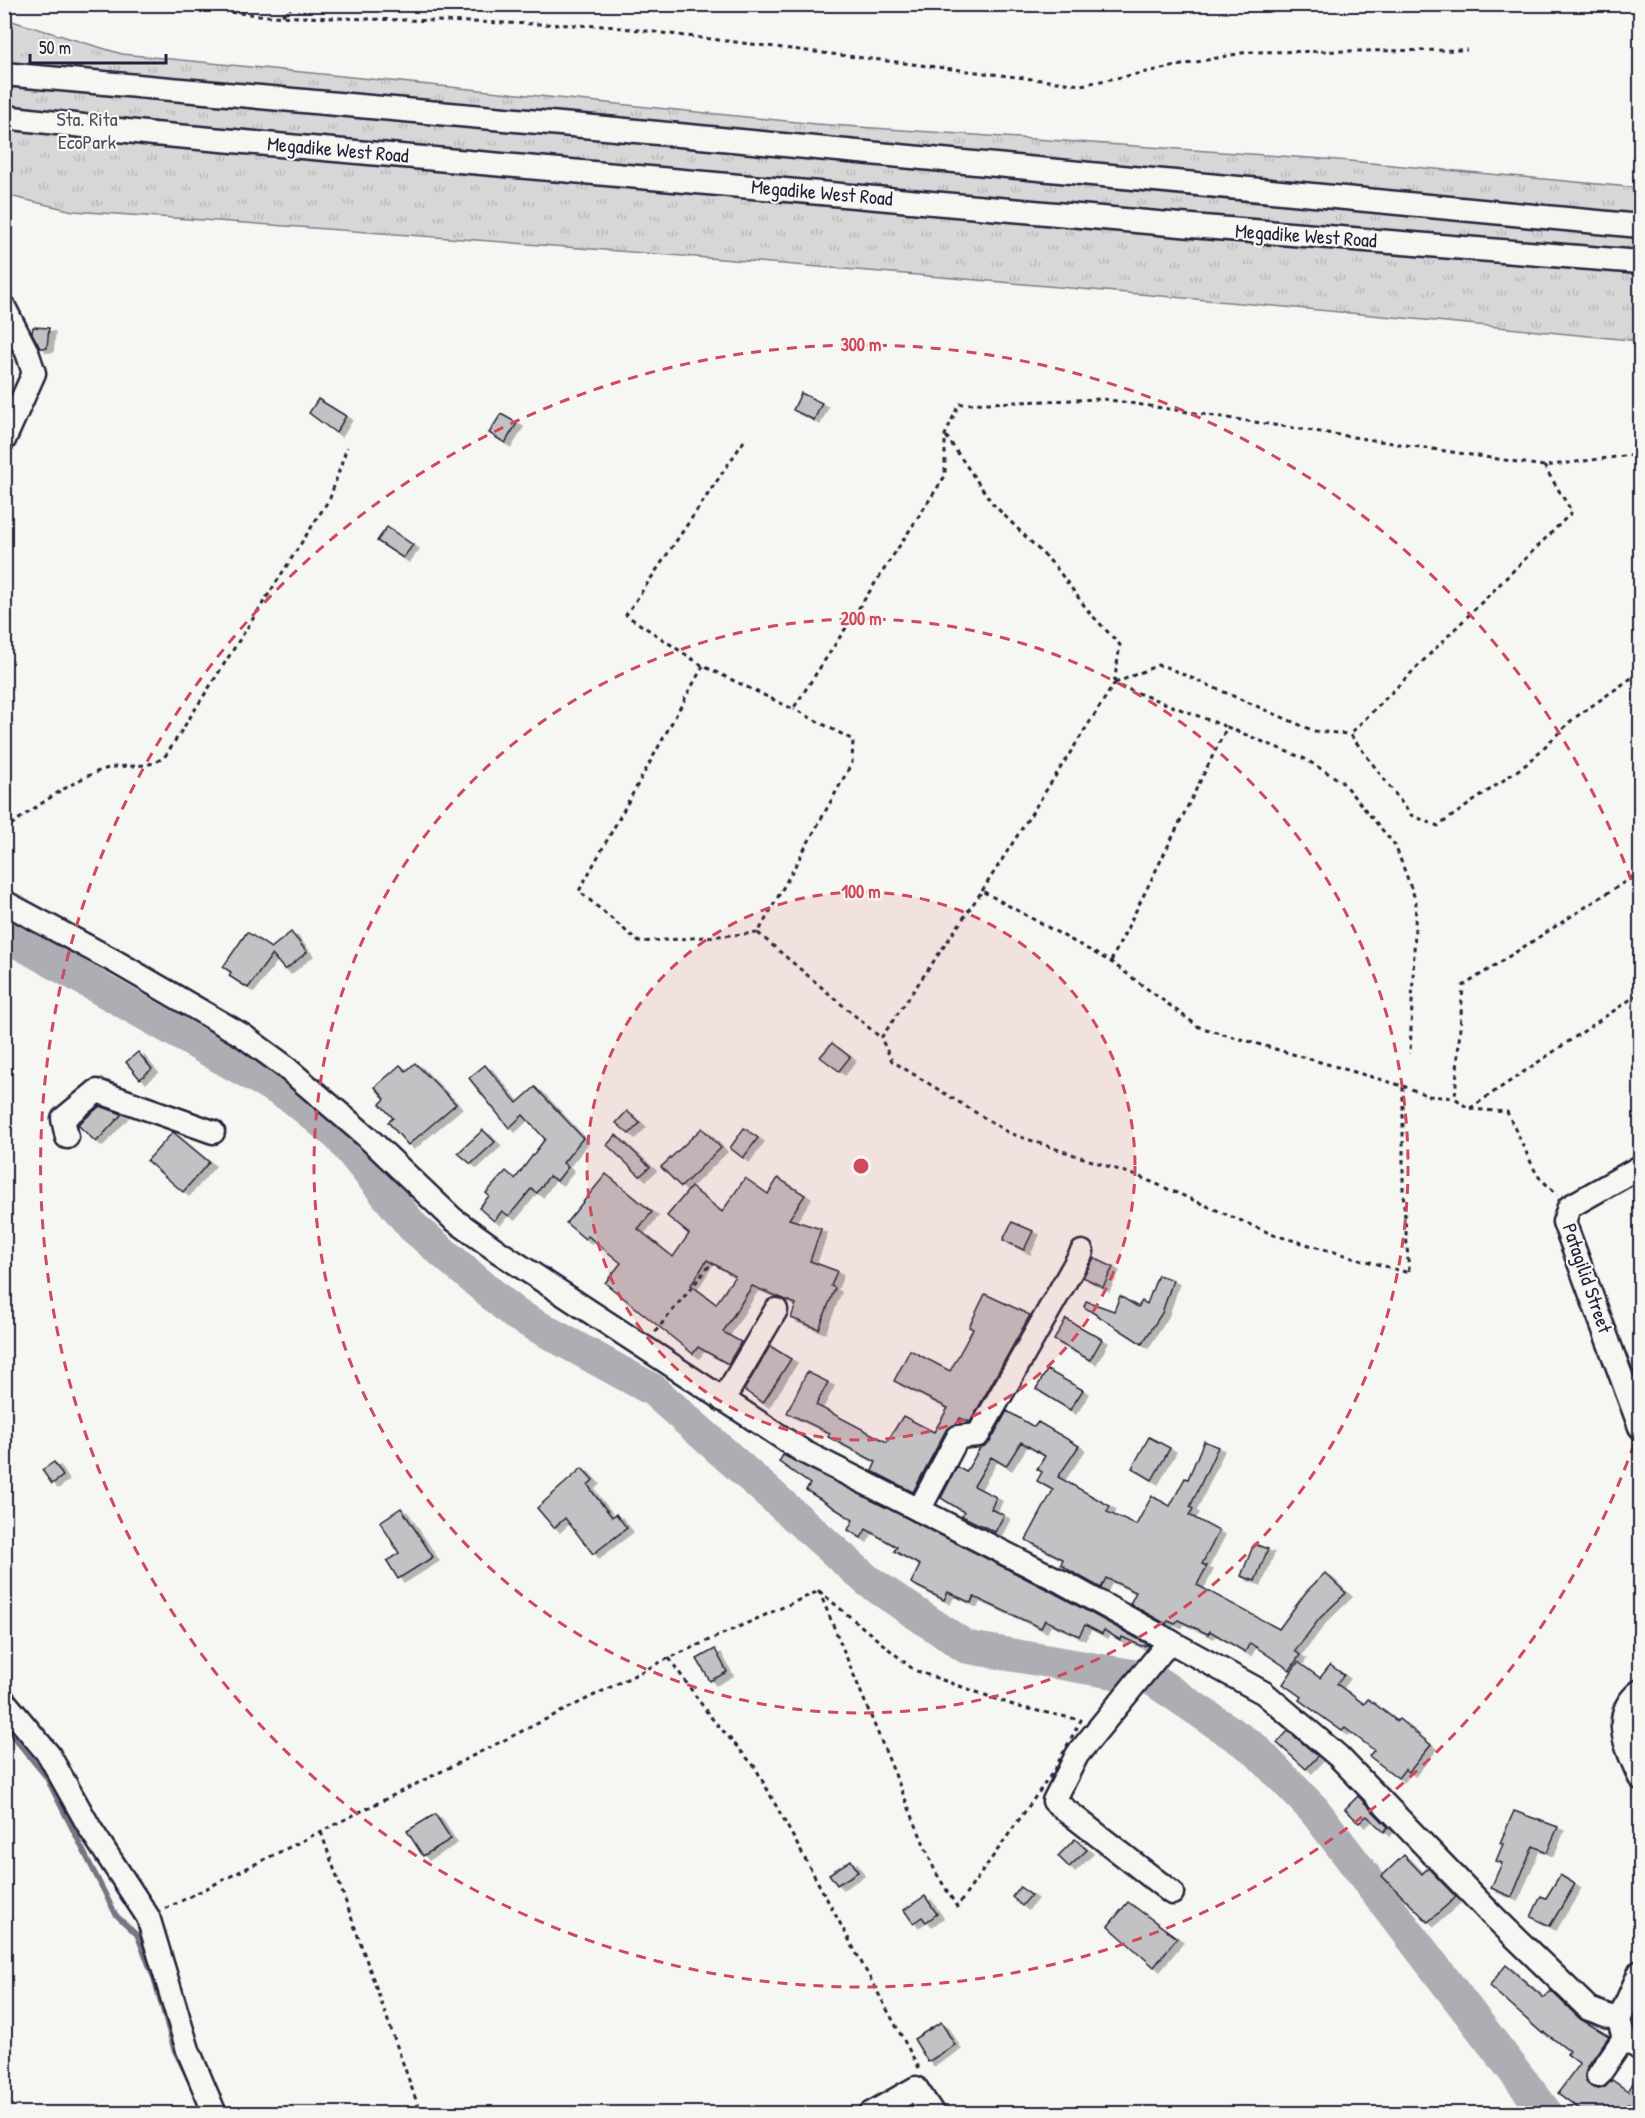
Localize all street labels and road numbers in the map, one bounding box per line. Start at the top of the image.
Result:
street label: Megadike West Road [266,129,410,169]
street label: Megadike West Road [750,172,894,212]
street label: Megadike West Road [1234,217,1378,253]
street label: Patagilid Street [1557,1220,1620,1337]

